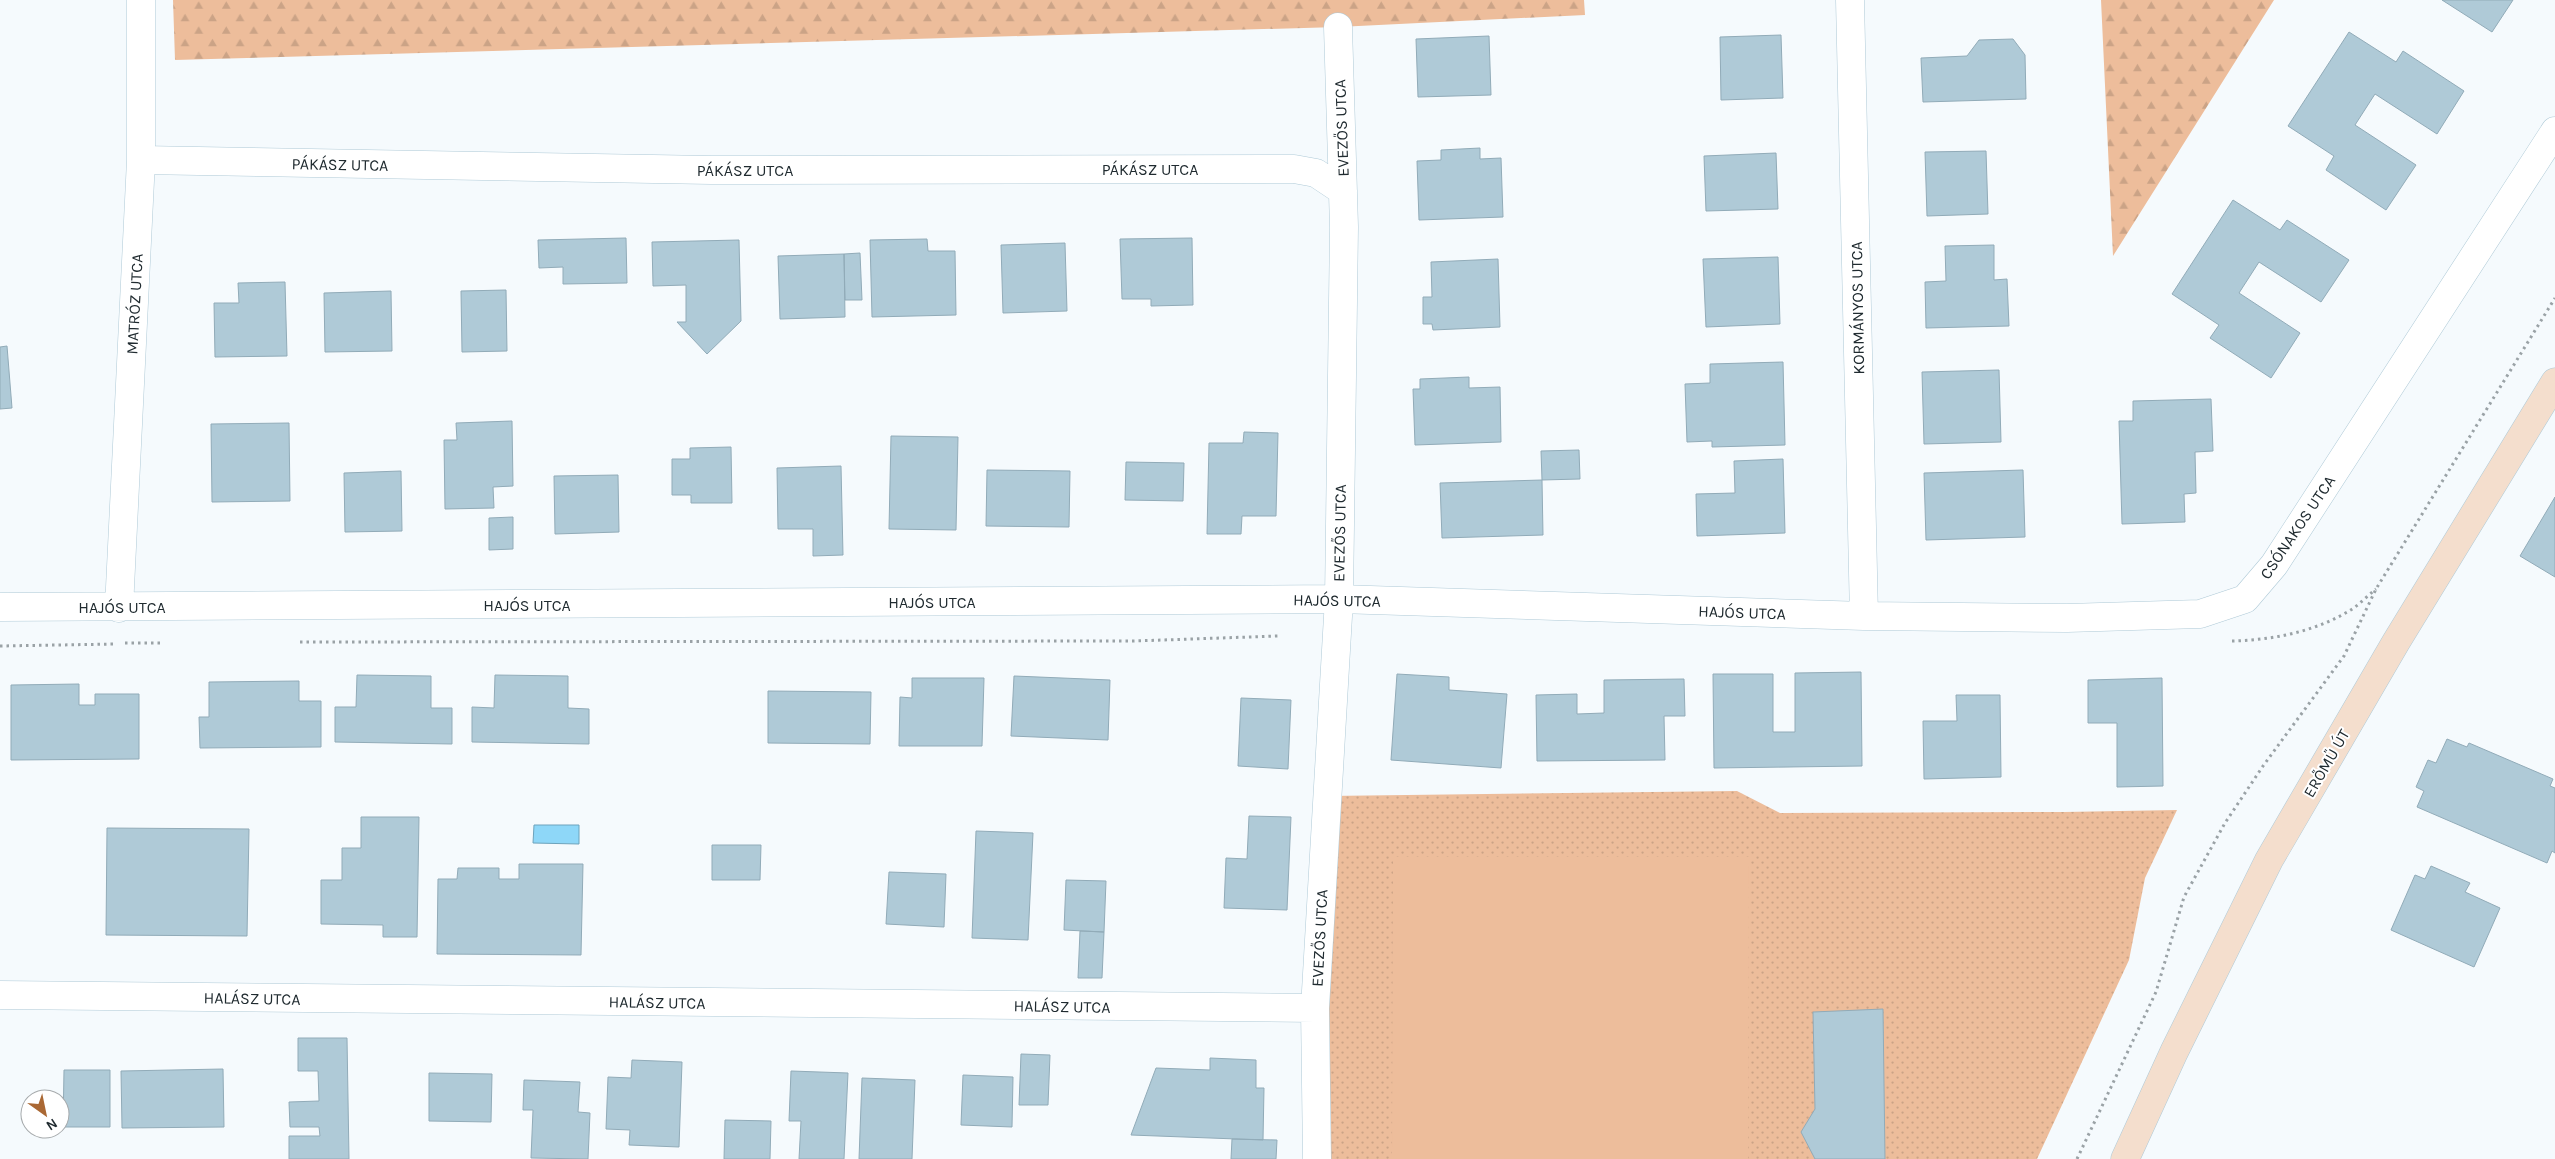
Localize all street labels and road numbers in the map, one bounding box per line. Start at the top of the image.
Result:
street label: EVEZŐS UTCA [1330,79,1353,177]
street label: PÁKÁSZ UTCA [291,154,389,175]
street label: PÁKÁSZ UTCA [1102,160,1198,179]
street label: PÁKÁSZ UTCA [697,161,793,180]
street label: KORMÁNYOS UTCA [1847,241,1868,375]
street label: MATRÓZ UTCA [122,253,147,355]
street label: CSÓNAKOS UTCA [2256,472,2339,583]
street label: EVEZŐS UTCA [1329,484,1350,582]
street label: HAJÓS UTCA [1293,590,1381,611]
street label: HAJÓS UTCA [888,593,976,612]
street label: HAJÓS UTCA [483,596,571,615]
street label: HAJÓS UTCA [78,598,166,617]
street label: HAJÓS UTCA [1698,601,1786,624]
street label: ERŐMŰ ÚT [2299,726,2354,801]
street label: EVEZŐS UTCA [1307,889,1332,987]
street label: HALÁSZ UTCA [203,988,301,1009]
street label: HALÁSZ UTCA [608,992,706,1013]
street label: HALÁSZ UTCA [1013,996,1111,1017]

